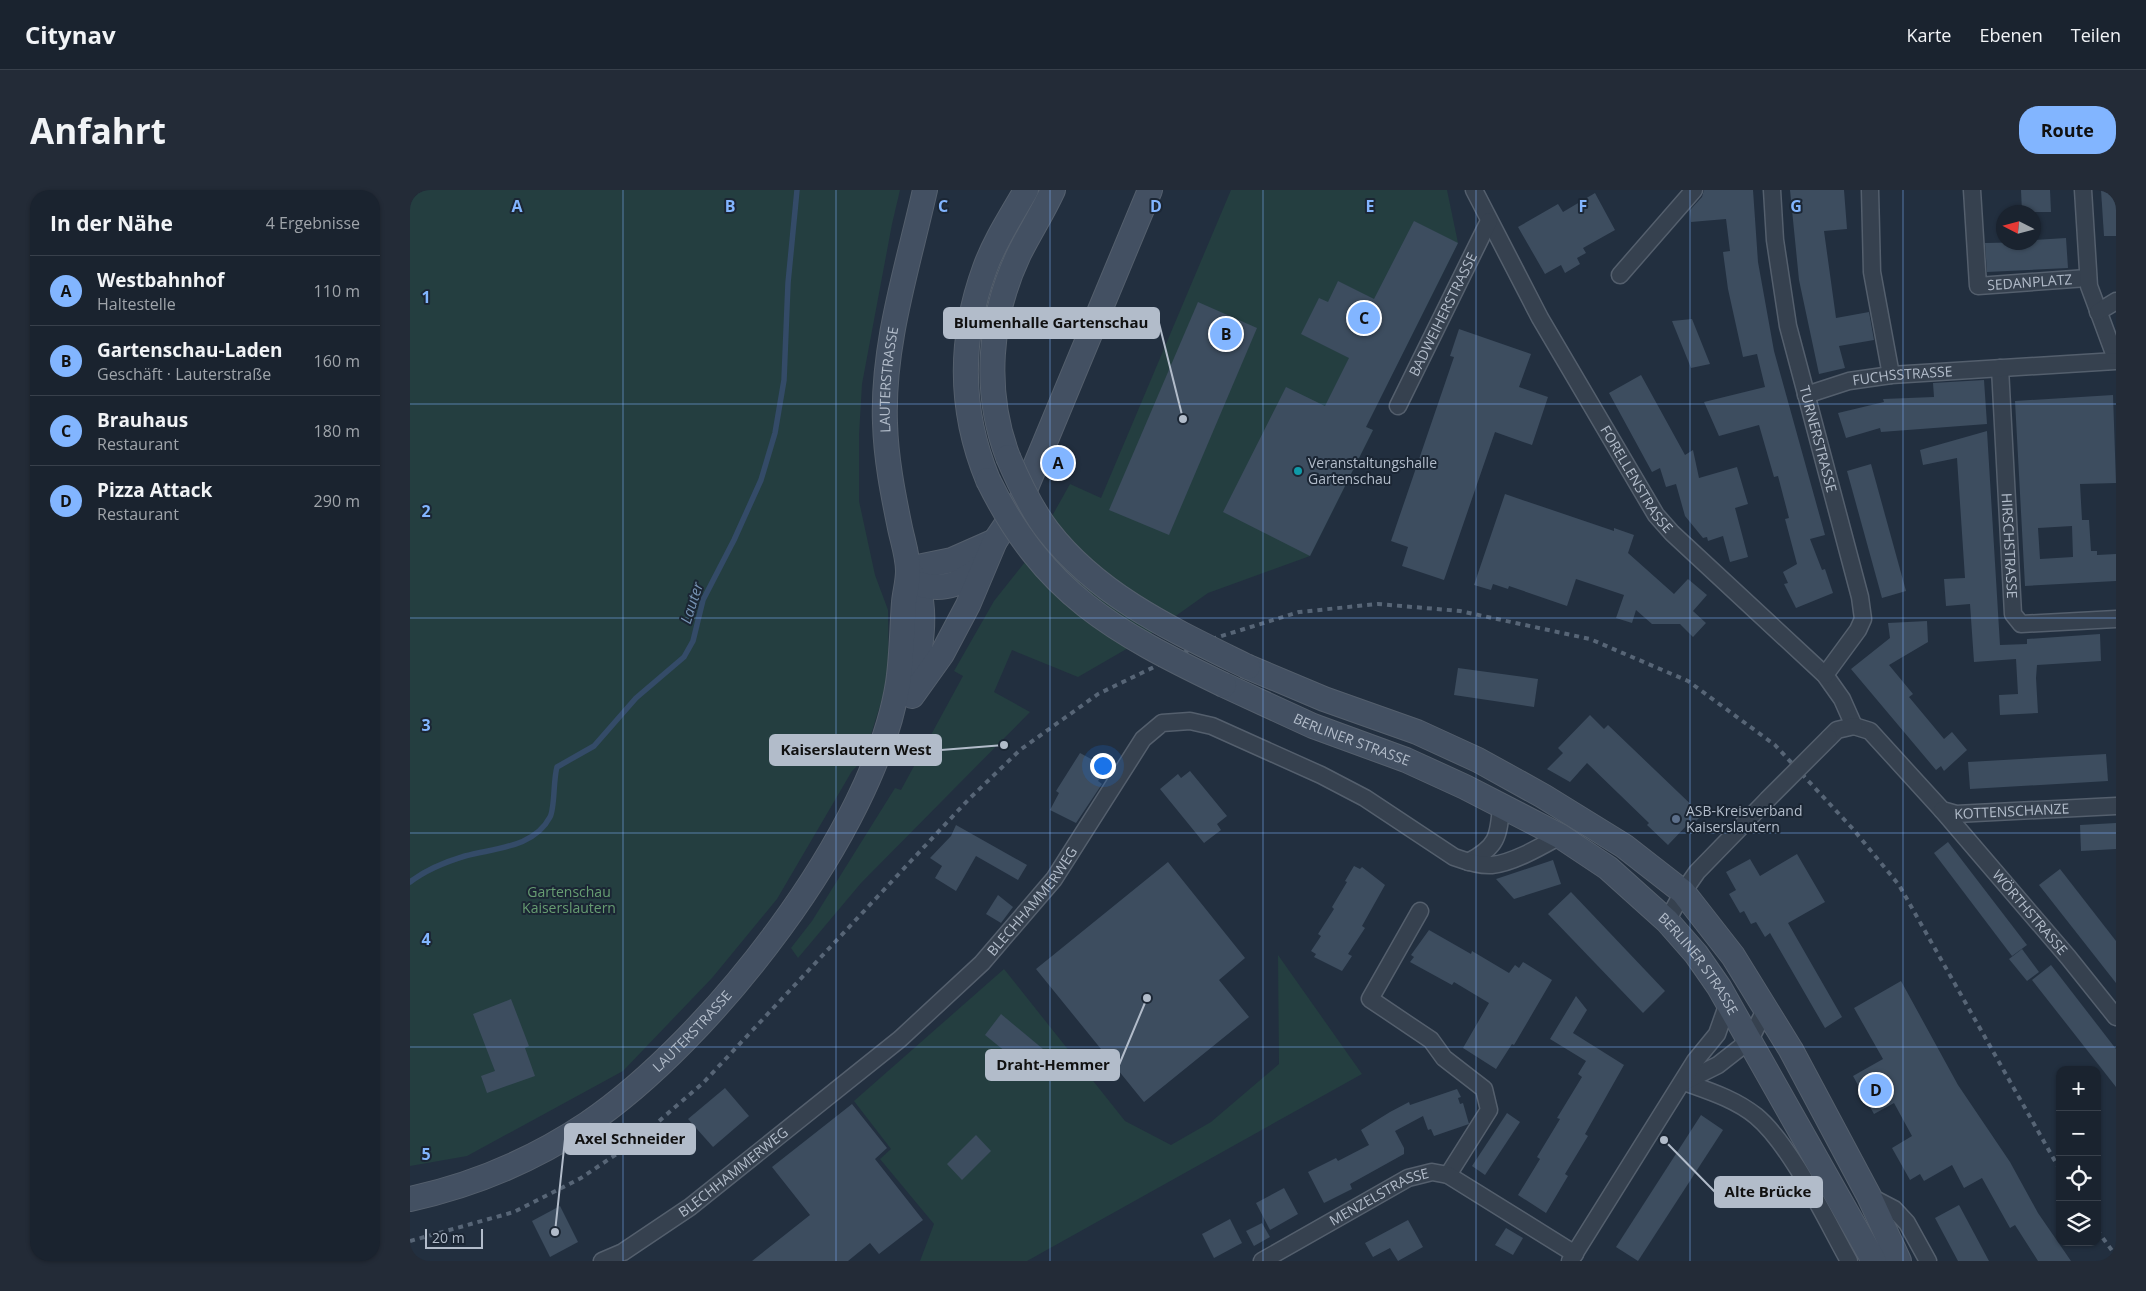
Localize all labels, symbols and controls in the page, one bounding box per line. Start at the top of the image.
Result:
text: Citynav [25,18,116,51]
text: Karte [1907,23,1951,47]
text: Ebenen [1979,23,2043,47]
text: Teilen [2071,23,2121,47]
button: Route [2019,106,2116,154]
text: Anfahrt [30,107,166,154]
text: A [511,195,523,217]
text: B [725,195,735,217]
text: C [938,195,948,217]
text: D [1150,195,1162,217]
text: E [1366,195,1375,217]
text: F [1579,195,1587,217]
text: G [1790,195,1802,217]
north arrow [1996,205,2041,250]
text: In der Nähe [50,209,173,237]
text: 4 Ergebnisse [266,212,360,234]
street label: BADWEIHERSTRASSE [1404,249,1481,379]
text: Westbahnhof [97,267,224,293]
street label: SEDANPLATZ [1986,269,2073,294]
text: A [60,280,72,302]
text: 110 m [314,280,360,302]
text: 1 [421,286,431,308]
text: Haltestelle [97,293,176,315]
pin: C [1348,299,1380,337]
callout: Blumenhalle Gartenschau [944,308,1159,338]
text: Blumenhalle Gartenschau [954,312,1148,332]
pin: B [1210,315,1242,353]
street label: LAUTERSTRASSE [875,325,902,433]
text: Gartenschau-Laden [97,337,283,363]
text: B [61,350,71,372]
text: 160 m [314,350,360,372]
street label: FUCHSSTRASSE [1851,361,1953,389]
text: Geschäft · Lauterstraße [97,363,271,385]
street label: TURNERSTRASSE [1795,383,1842,494]
text: Brauhaus [97,407,188,433]
text: C [61,420,71,442]
text: 180 m [314,420,360,442]
street label: FORELLENSTRASSE [1596,422,1678,537]
text: Restaurant [97,433,179,455]
pin: A [1042,444,1074,482]
place label: Veranstaltungshalle Gartenschau [1308,453,1437,488]
marker: Veranstaltungshalle Gartenschau [1292,465,1304,477]
text: Pizza Attack [97,477,212,503]
text: D [60,490,72,512]
text: 290 m [314,490,360,512]
street label: HIRSCHSTRASSE [1998,492,2022,599]
text: 2 [421,500,431,522]
text: Restaurant [97,503,179,525]
water label: Lauter [675,578,707,626]
street label: BERLINER STRASSE [1290,708,1413,770]
text: 3 [421,714,431,736]
callout: Kaiserslautern West [770,735,941,765]
text: Kaiserslautern West [781,739,932,759]
your location [1090,753,1116,779]
street label: KOTTENSCHANZE [1954,798,2070,823]
place label: ASB-Kreisverband Kaiserslautern [1686,801,1803,836]
marker: ASB-Kreisverband Kaiserslautern [1670,813,1682,825]
street label: BLECHHAMMERWEG [982,843,1081,960]
street label: WÖRTHSTRASSE [1988,866,2072,959]
park label: Gartenschau Kaiserslautern [522,882,616,917]
street label: BERLINER STRASSE [1655,908,1743,1018]
text: 4 [421,928,431,950]
street label: LAUTERSTRASSE [648,986,736,1076]
callout: Draht-Hemmer [986,1050,1119,1080]
text: Draht-Hemmer [996,1054,1110,1074]
map controls [2056,1066,2101,1246]
button: + [2056,1066,2101,1111]
pin: D [1860,1071,1892,1109]
button: − [2056,1111,2101,1156]
street label: BLECHHAMMERWEG [674,1122,792,1221]
callout: Axel Schneider [565,1124,695,1154]
text: Axel Schneider [575,1128,686,1148]
text: 5 [421,1143,431,1165]
button: locate [2056,1156,2101,1201]
street label: MENZELSTRASSE [1326,1163,1431,1230]
callout: Alte Brücke [1715,1177,1822,1207]
text: Alte Brücke [1725,1181,1812,1201]
button: layers [2056,1201,2101,1246]
scale bar [425,1226,482,1249]
text: 20 m [432,1228,465,1247]

